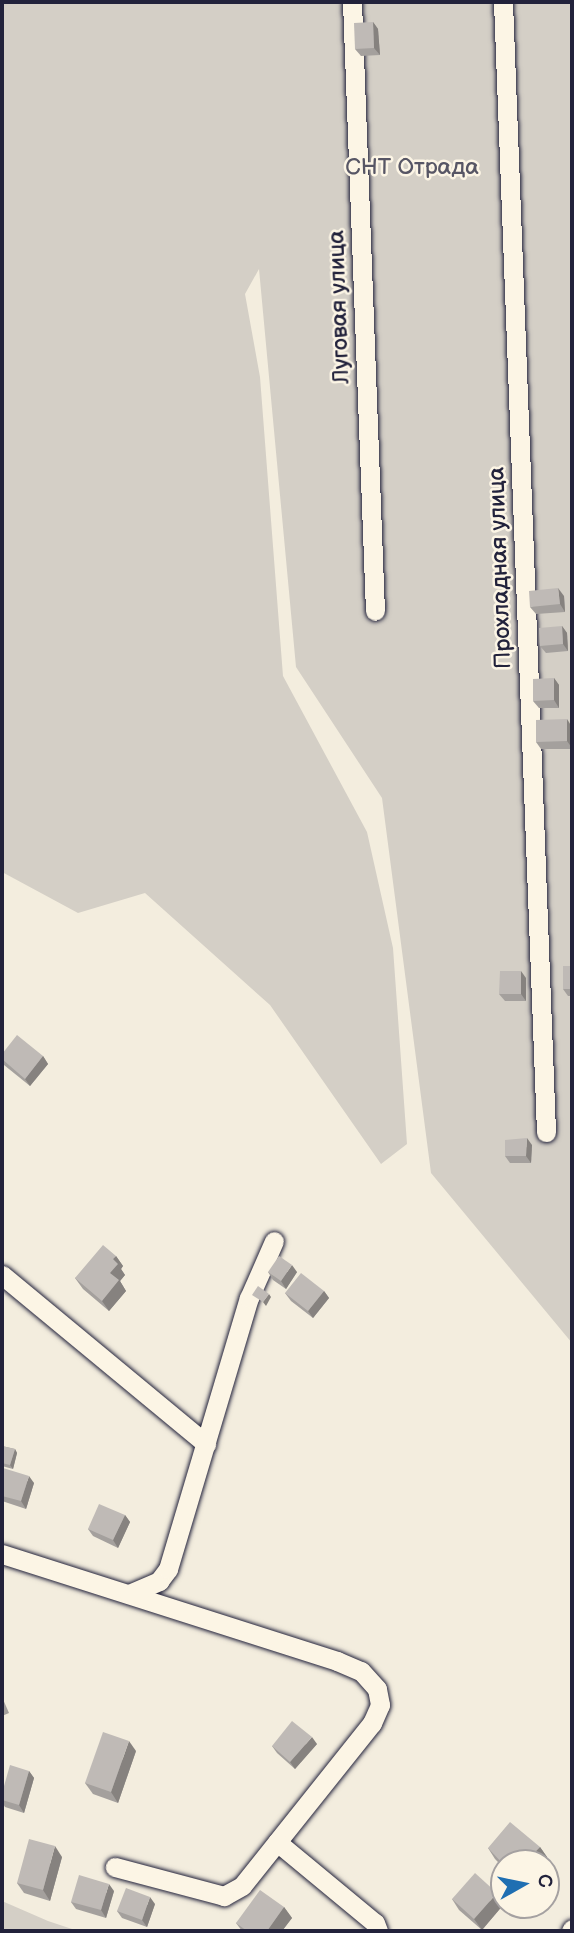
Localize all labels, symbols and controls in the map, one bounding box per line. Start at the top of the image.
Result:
park label: СНТ Отрада [345,153,479,181]
street label: Луговая улица [323,230,355,384]
street label: Прохладная улица [483,466,517,670]
north arrow [490,1849,560,1919]
text: С [532,1873,557,1889]

